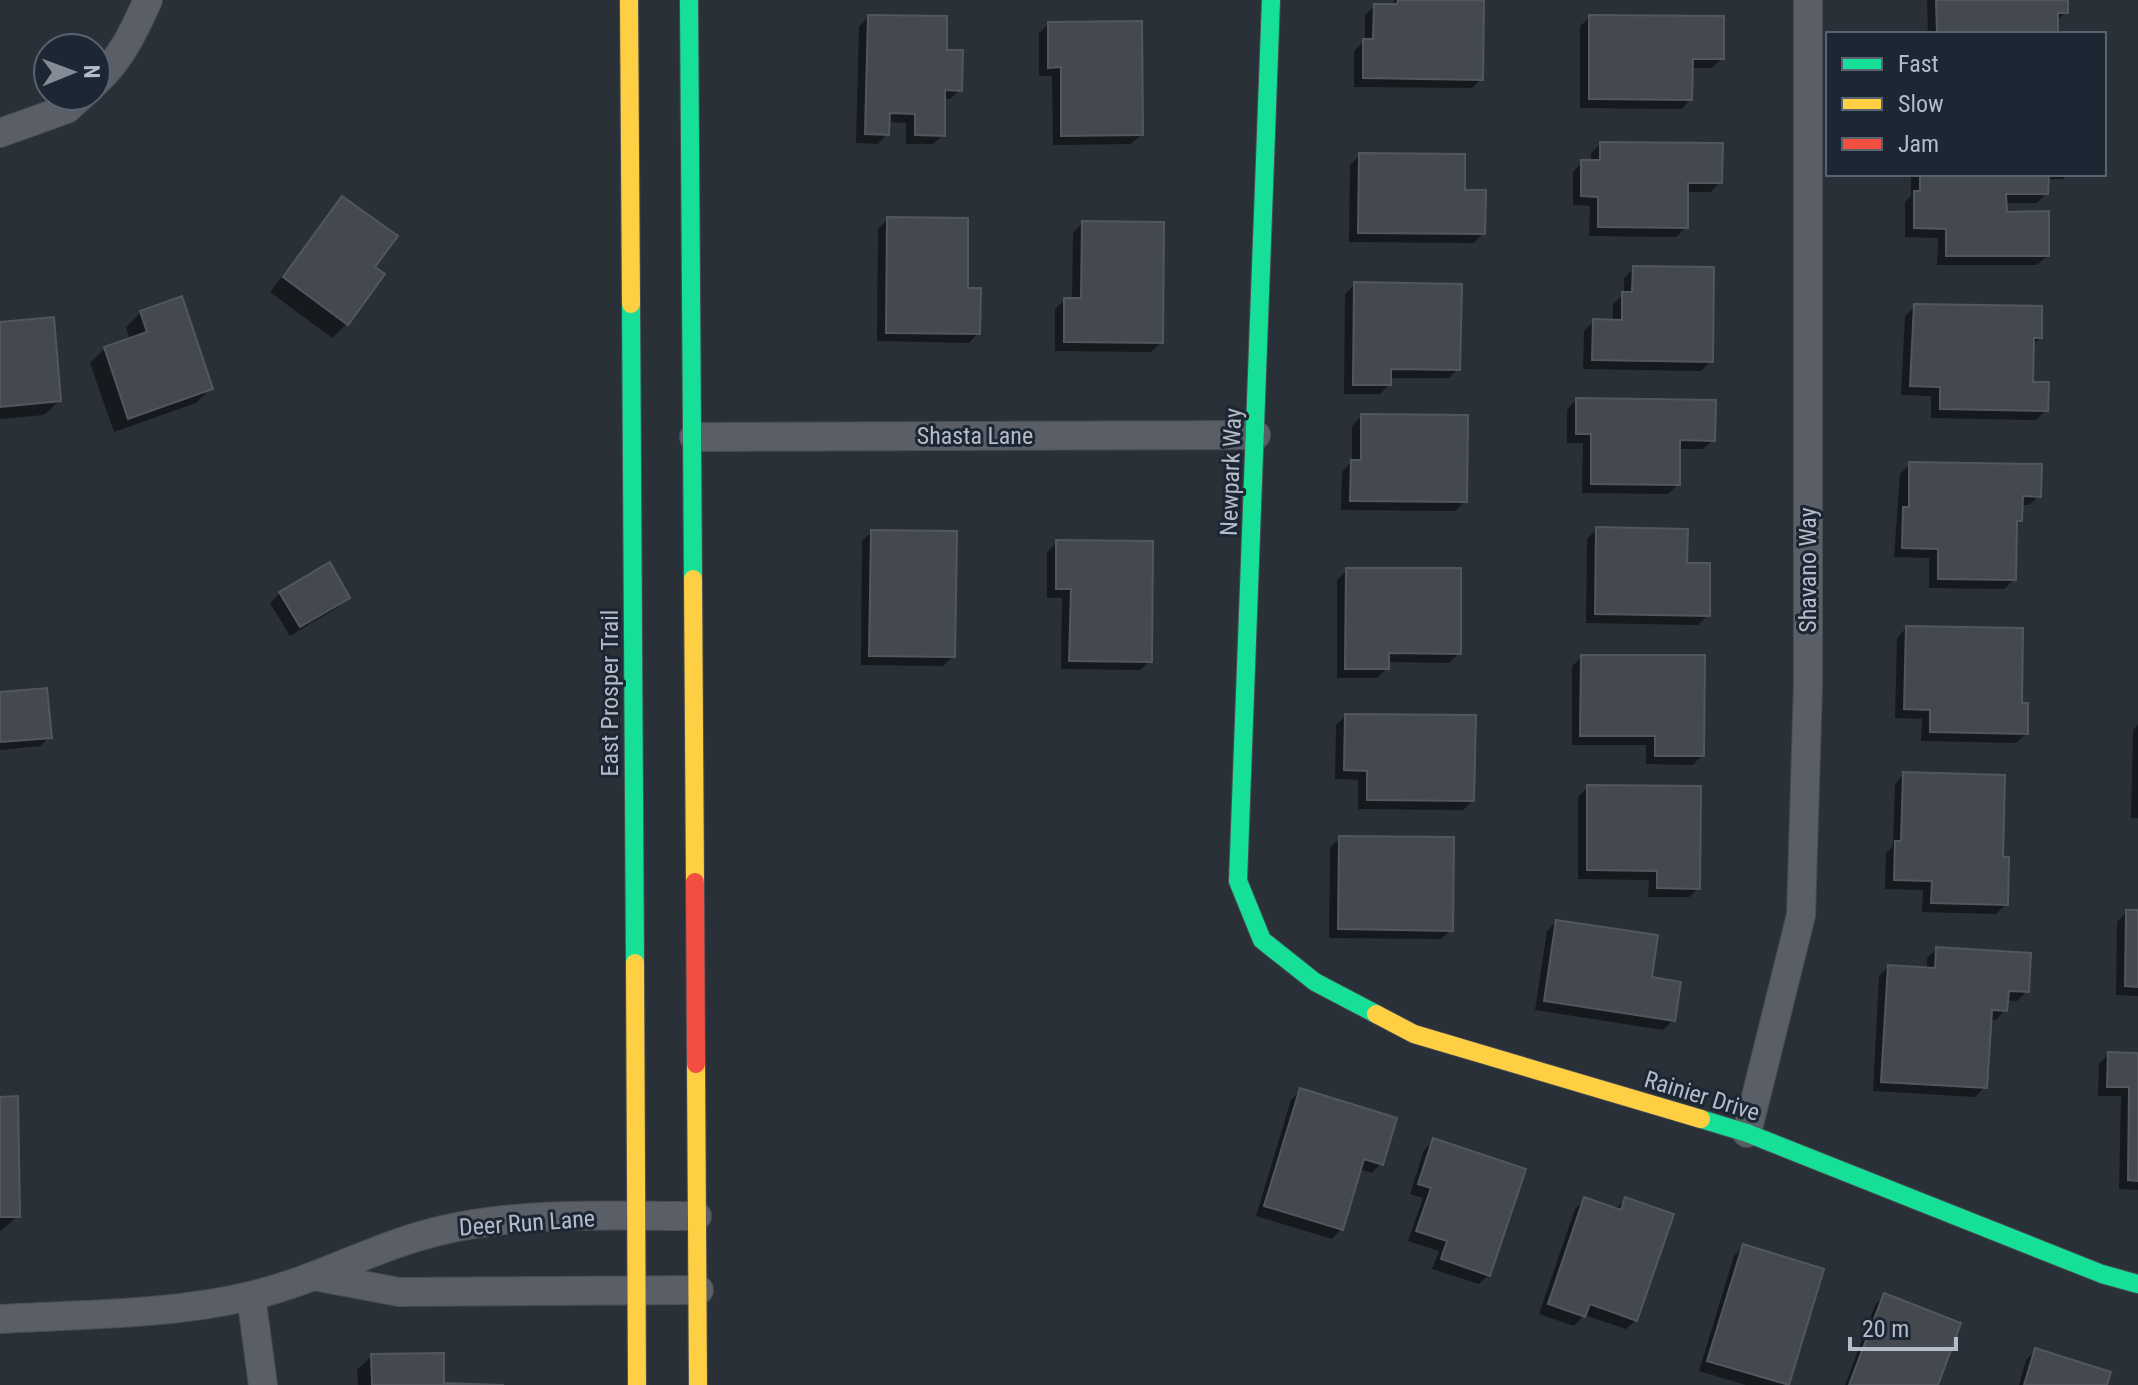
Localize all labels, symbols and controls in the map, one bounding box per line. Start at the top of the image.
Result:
north arrow [32,32,112,112]
legend [1826,32,2106,176]
text: Fast [1898,50,1939,78]
text: N [79,65,104,79]
text: Slow [1898,90,1944,118]
text: Jam [1898,130,1939,158]
street label: Newpark Way [1215,408,1247,536]
street label: Shasta Lane [917,422,1033,450]
street label: Shavano Way [1794,507,1822,633]
street label: East Prosper Trail [596,610,624,776]
street label: Rainier Drive [1641,1065,1763,1127]
street label: Deer Run Lane [458,1204,596,1242]
scale bar [1850,1301,1956,1351]
text: 20 m [1862,1315,1909,1343]

